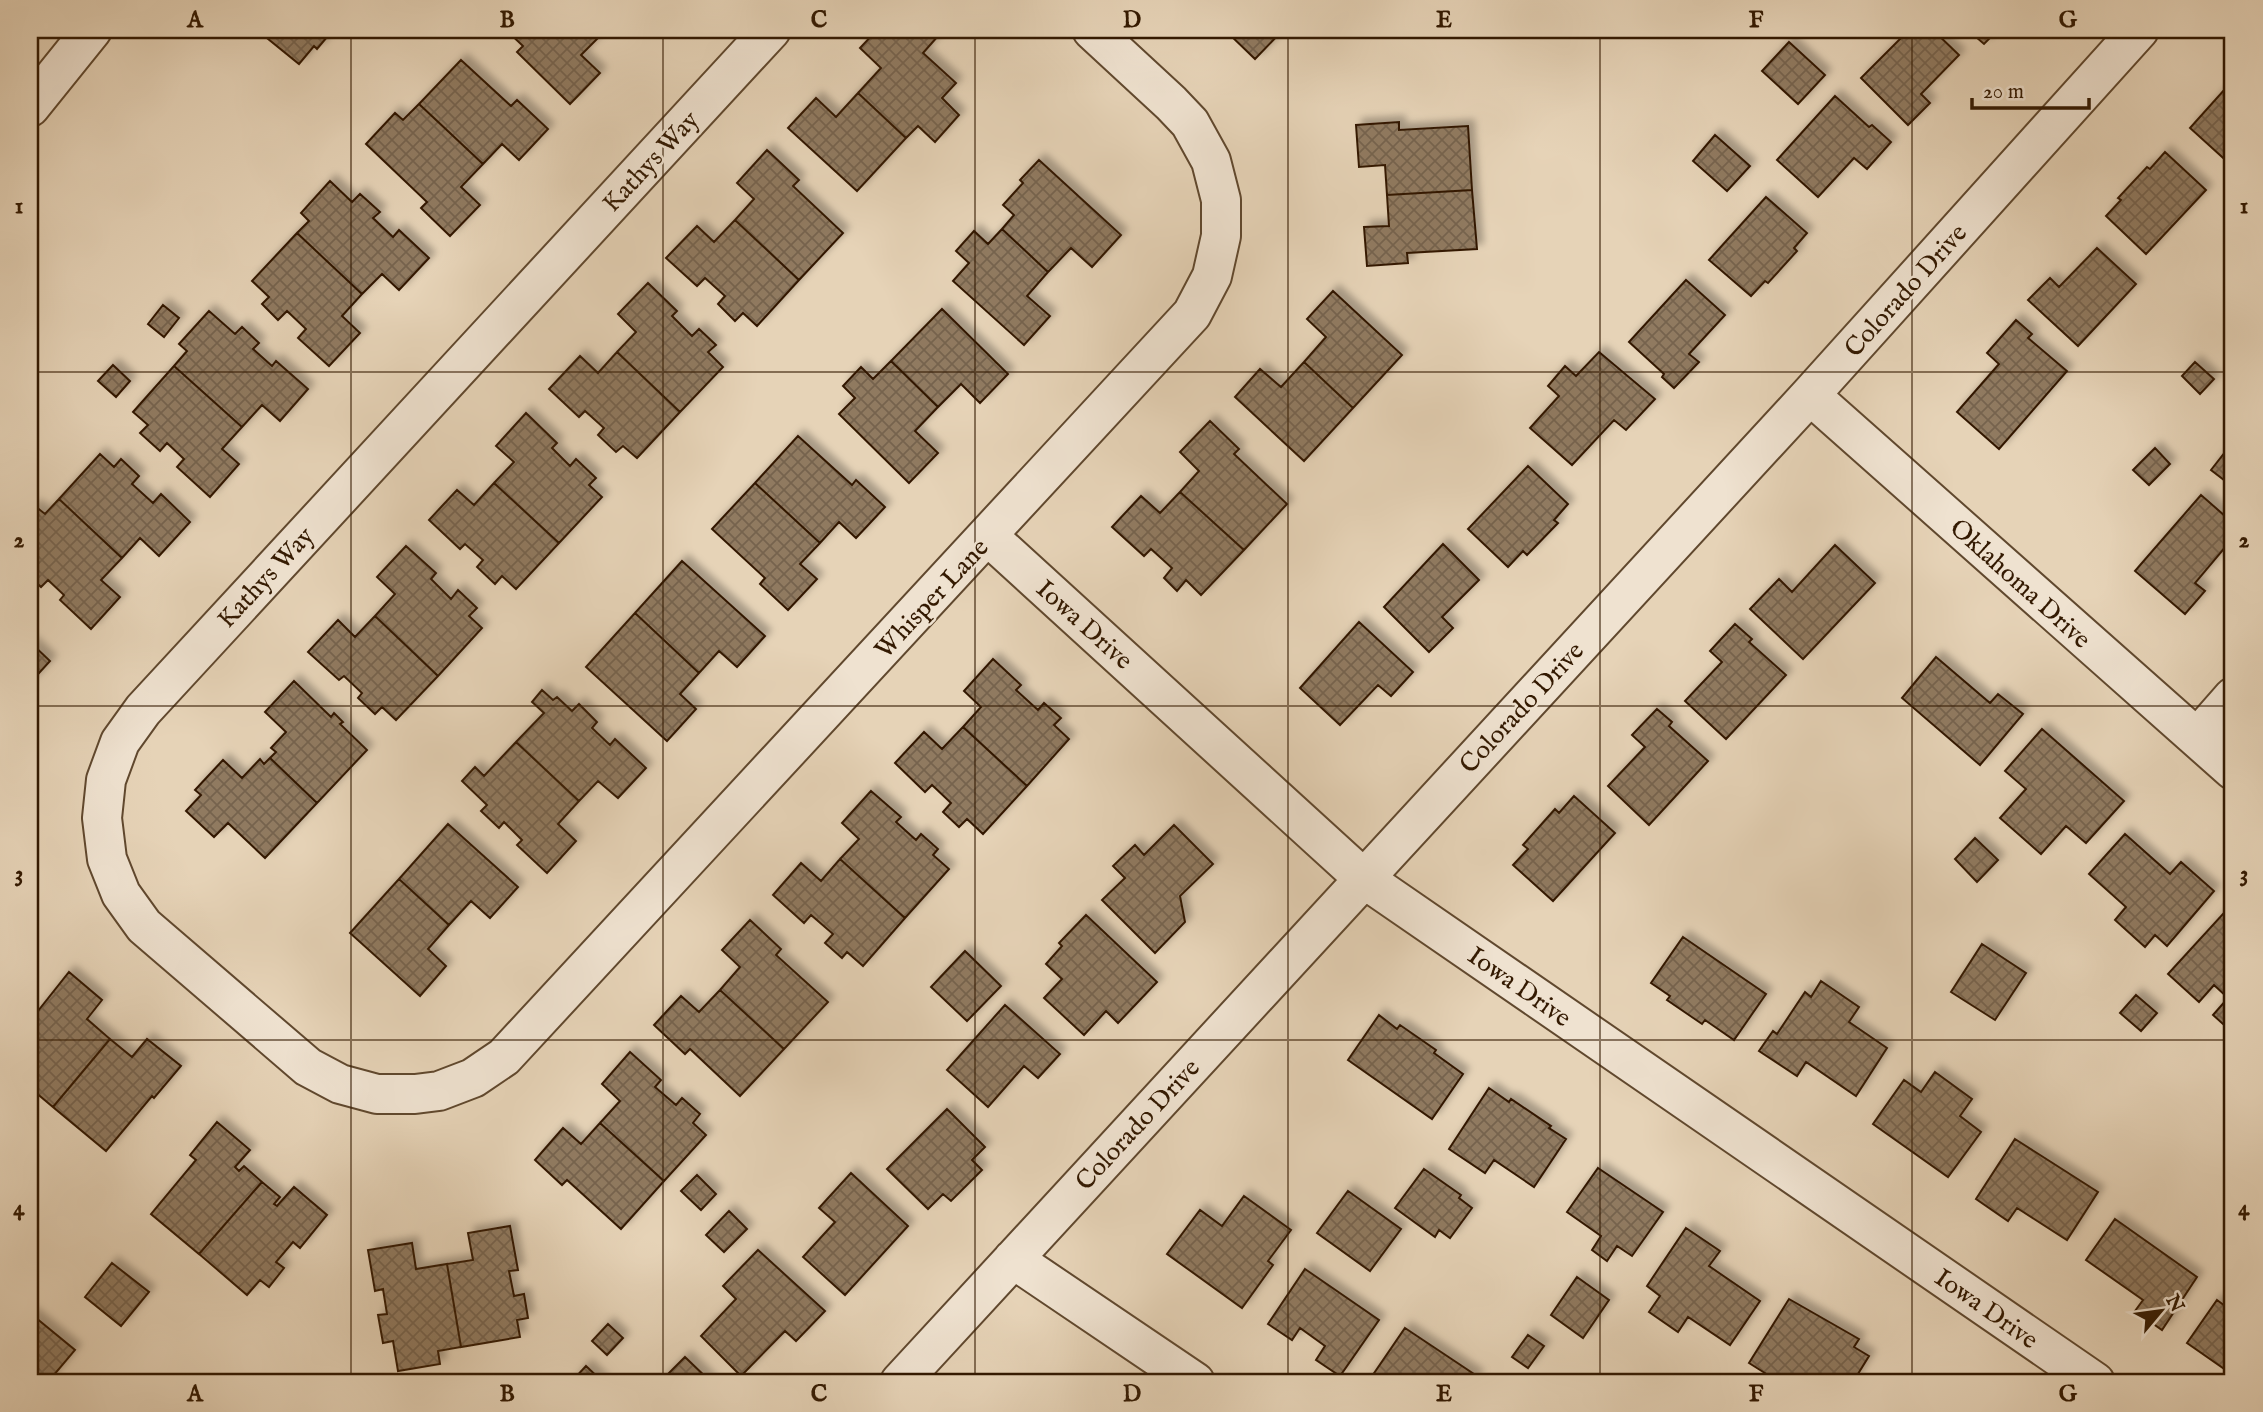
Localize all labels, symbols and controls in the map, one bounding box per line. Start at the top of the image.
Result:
text: A [186,6,204,35]
text: B [499,6,515,35]
text: C [811,6,828,35]
text: D [1123,6,1141,35]
text: E [1436,6,1452,35]
text: F [1749,6,1764,35]
text: G [2059,6,2078,35]
scale bar [1972,66,2090,110]
text: 20 m [1983,79,2024,106]
street label: Kathys Way [596,104,707,220]
text: 1 [15,192,23,221]
text: 1 [2240,192,2248,221]
street label: Colorado Drive [1838,217,1975,365]
street label: Oklahoma Drive [1942,512,2098,656]
street label: Kathys Way [211,520,322,636]
text: 2 [14,526,25,555]
text: 2 [2239,526,2250,555]
street label: Whisper Lane [868,532,996,666]
street label: Iowa Drive [1029,573,1139,677]
street label: Colorado Drive [1453,635,1592,781]
text: 3 [15,860,23,889]
text: 3 [2240,860,2248,889]
street label: Iowa Drive [1461,940,1577,1035]
street label: Colorado Drive [1069,1052,1208,1198]
text: 4 [13,1194,25,1223]
text: 4 [2238,1194,2250,1223]
street label: Iowa Drive [1928,1262,2044,1357]
north arrow [2126,1276,2196,1346]
text: N [2159,1290,2189,1317]
text: A [186,1380,204,1409]
text: B [499,1380,515,1409]
text: C [811,1380,828,1409]
text: D [1123,1380,1141,1409]
text: E [1436,1380,1452,1409]
text: F [1749,1380,1764,1409]
text: G [2059,1380,2078,1409]

